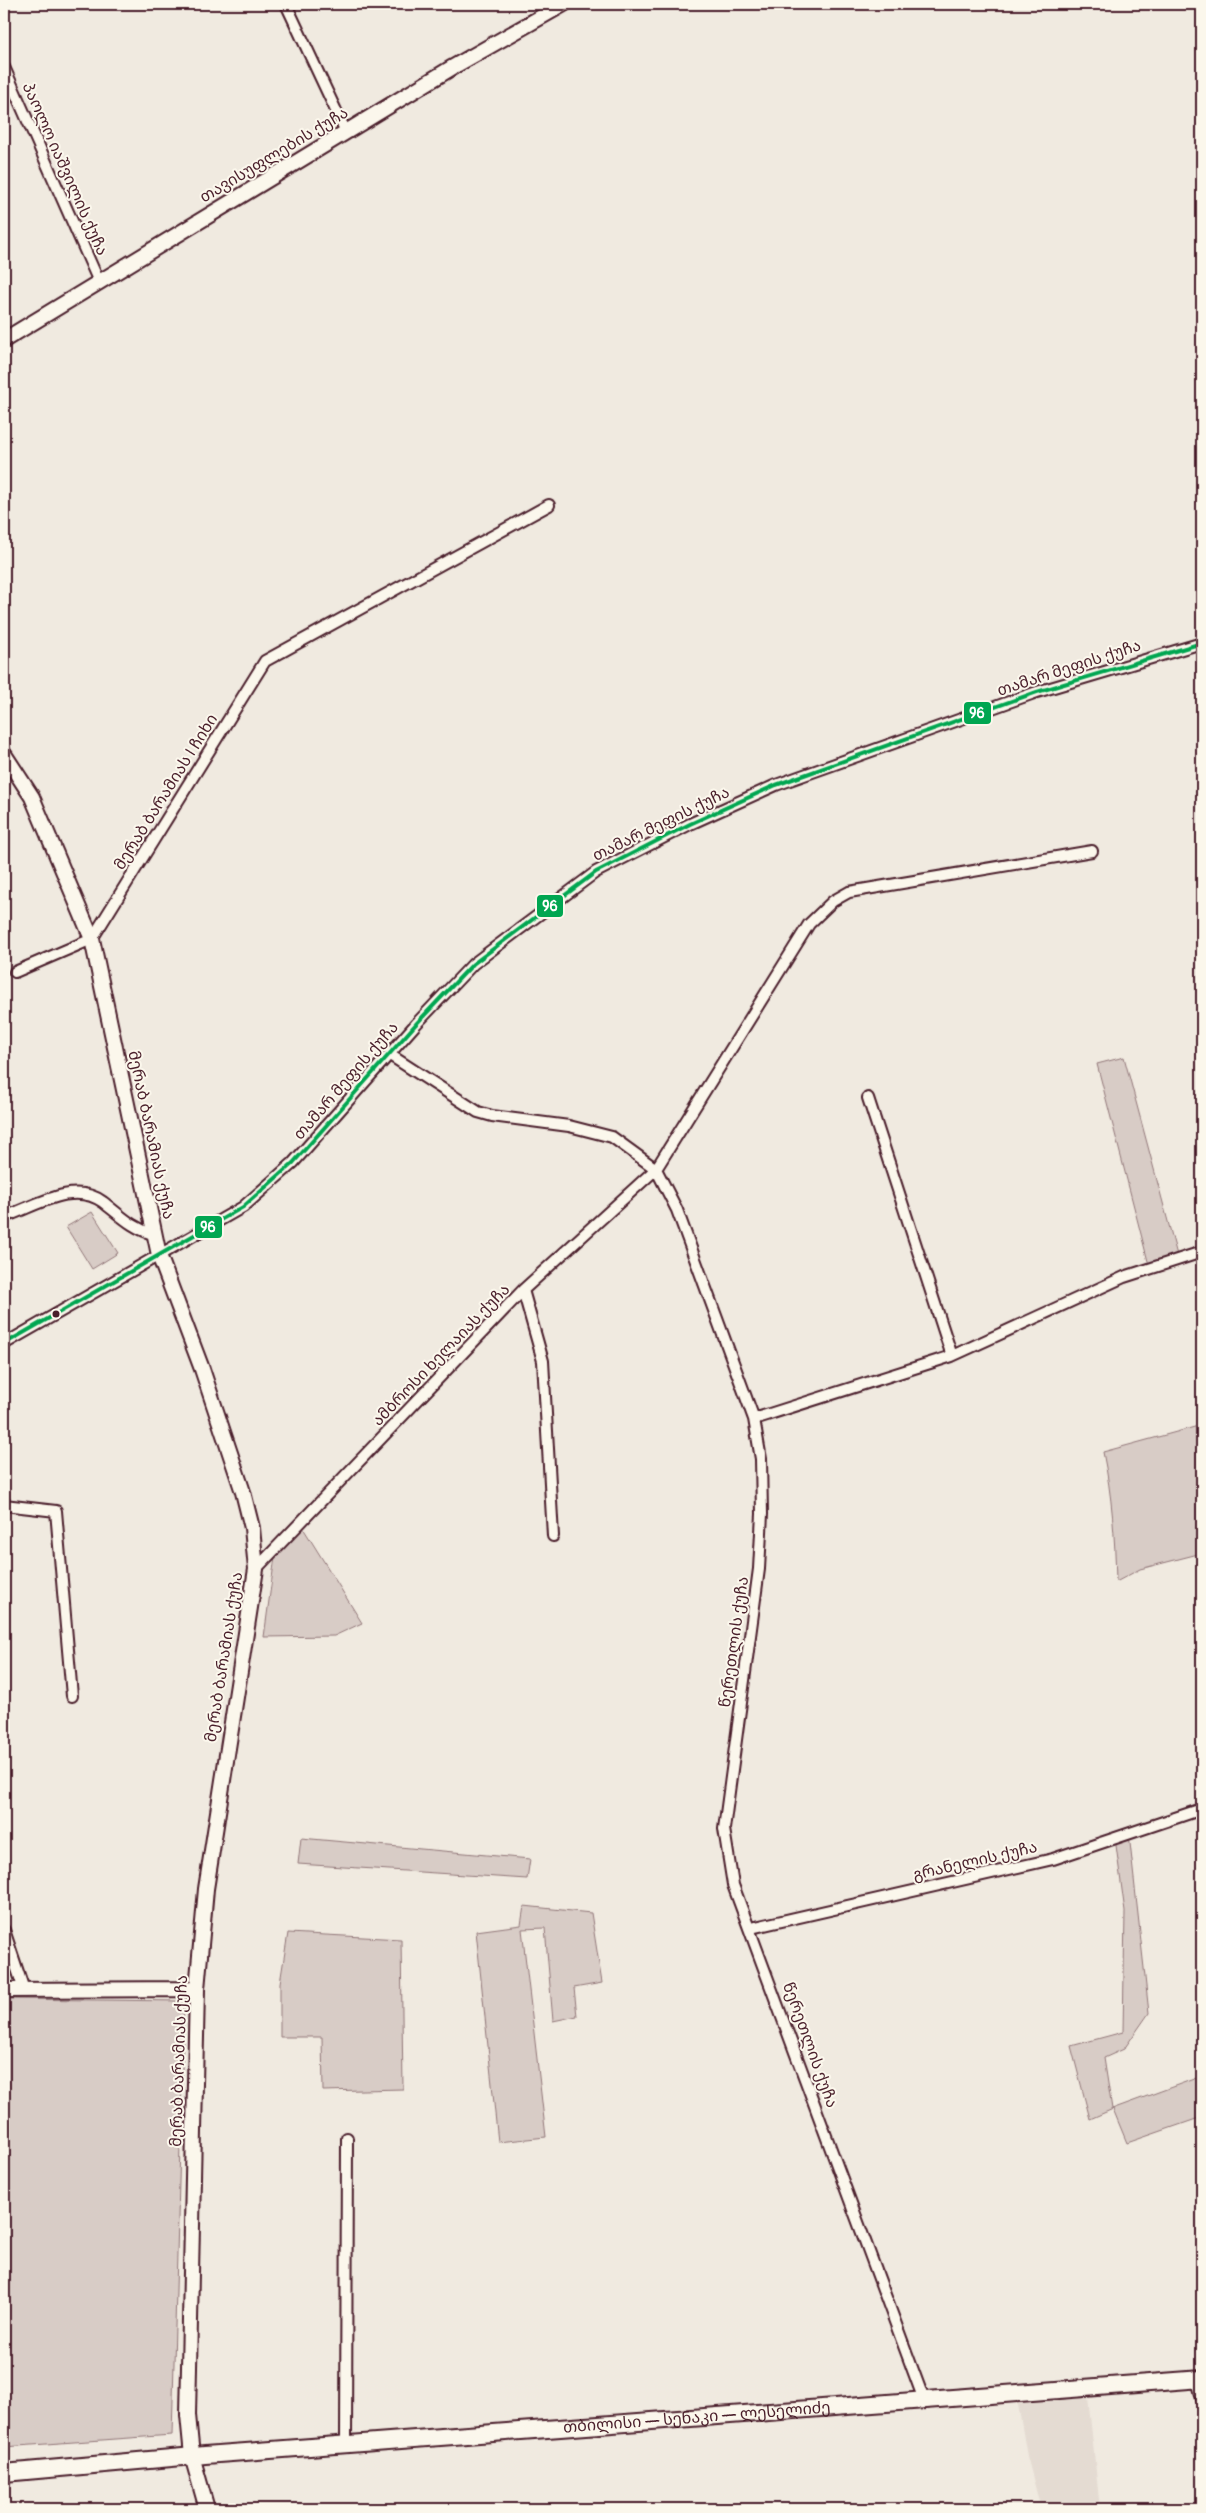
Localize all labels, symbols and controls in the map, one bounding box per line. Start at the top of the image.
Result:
street label: პაოლო იაშვილის ქუჩა [18,79,112,259]
street label: თავისუფლების ქუჩა [196,103,352,207]
street label: თამარ მეფის ქუჩა [995,635,1143,701]
line badge: 96 [963,701,992,725]
text: 96 [969,705,985,722]
street label: მერაბ ბარამიას I ჩიხი [110,710,222,874]
street label: თამარ მეფის ქუჩა [589,782,733,866]
line badge: 96 [536,894,564,918]
text: 96 [542,898,558,915]
street label: თამარ მეფის ქუჩა [289,1018,403,1144]
street label: მერაბ ბარამიას ქუჩა [123,1049,179,1221]
line badge: 96 [194,1215,223,1239]
text: 96 [200,1219,216,1236]
street label: ამბროსი ხელაიას ქუჩა [368,1280,514,1430]
unlabelled marker [51,1309,61,1319]
street label: მერაბ ბარამიას ქუჩა [201,1571,247,1743]
street label: წერეთლის ქუჩა [715,1575,753,1709]
street label: გრანელის ქუჩა [911,1837,1039,1885]
street label: მერაბ ბარამიას ქუჩა [166,1975,192,2147]
street label: წერეთლის ქუჩა [778,1980,842,2110]
street label: თბილისი — სენაკი — ლესელიძე [562,2397,831,2438]

